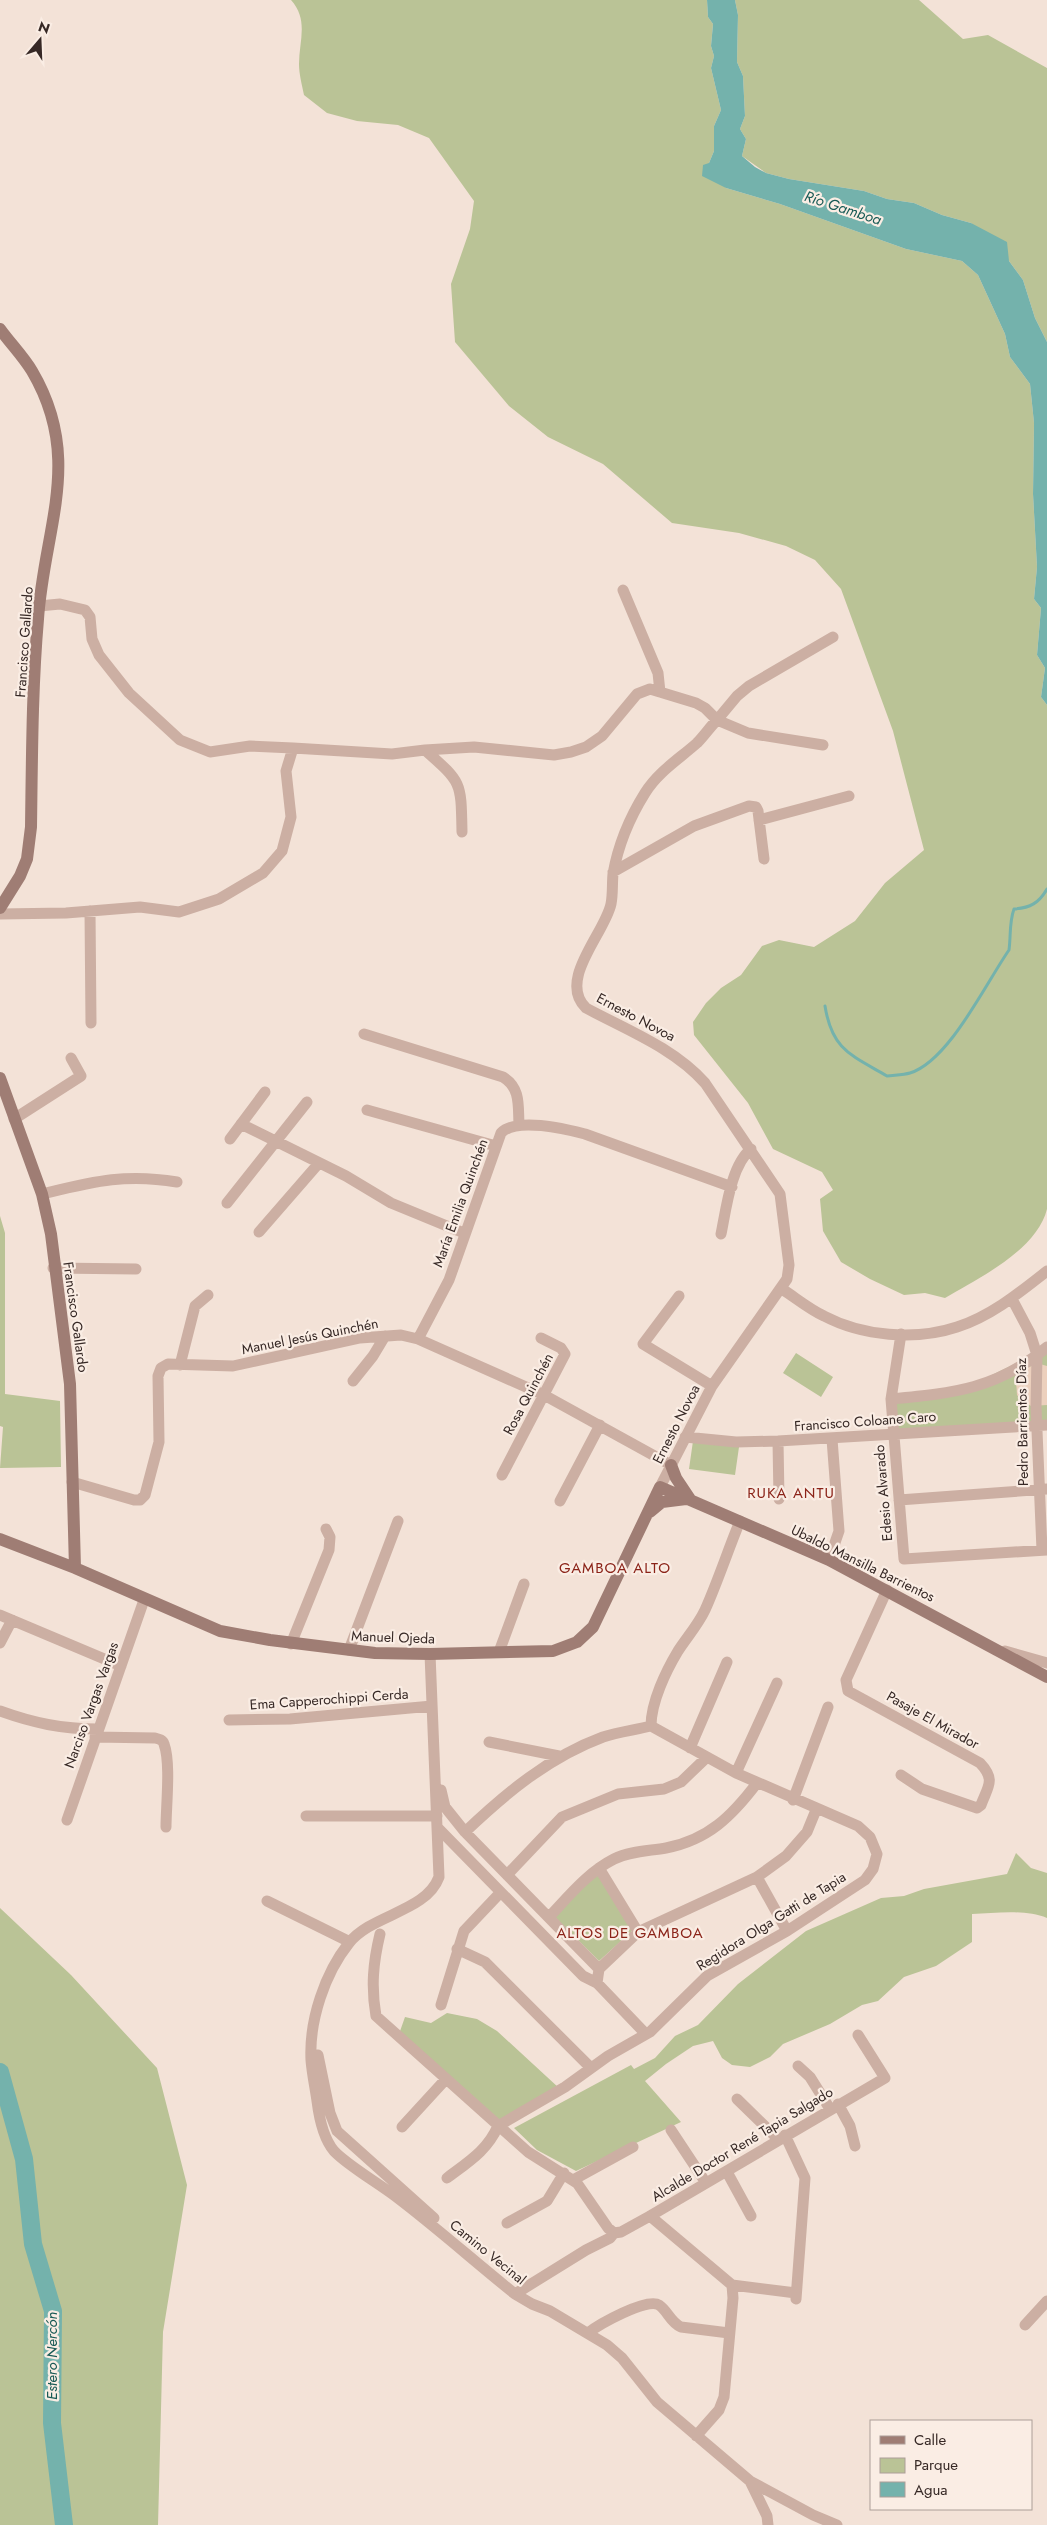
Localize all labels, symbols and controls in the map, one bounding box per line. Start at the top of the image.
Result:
north arrow [15,15,65,65]
text: N [36,16,53,39]
water label: Río Gamboa [802,185,885,231]
street label: Francisco Gallardo [10,585,38,698]
street label: Ernesto Novoa [593,988,679,1046]
street label: María Emilia Quinchén [427,1136,493,1270]
street label: Francisco Gallardo [58,1260,94,1374]
street label: Manuel Jesús Quinchén [240,1313,380,1359]
street label: Rosa Quinchén [498,1350,558,1438]
street label: Pedro Barrientos Díaz [1011,1357,1033,1486]
street label: Ernesto Novoa [647,1381,705,1467]
street label: Francisco Coloane Caro [793,1406,937,1436]
street label: Edesio Alvarado [869,1444,897,1542]
district label: RUKA ANTU [747,1482,835,1504]
street label: Ubaldo Mansilla Barrientos [788,1519,939,1607]
district label: GAMBOA ALTO [559,1557,671,1579]
street label: Manuel Ojeda [351,1626,435,1648]
street label: Narciso Vargas Vargas [59,1639,123,1771]
street label: Ema Capperochippi Cerda [249,1683,409,1715]
street label: Pasaje El Mirador [883,1686,983,1754]
street label: Regidora Olga Gatti de Tapia [692,1867,850,1975]
district label: ALTOS DE GAMBOA [556,1922,704,1944]
street label: Alcalde Doctor René Tapia Salgado [647,2082,837,2206]
street label: Camino Vecinal [446,2215,530,2289]
water label: Estero Nercón [41,2312,63,2400]
legend [870,2420,1032,2510]
text: Calle [914,2429,946,2451]
text: Parque [914,2454,958,2476]
text: Agua [914,2479,948,2501]

